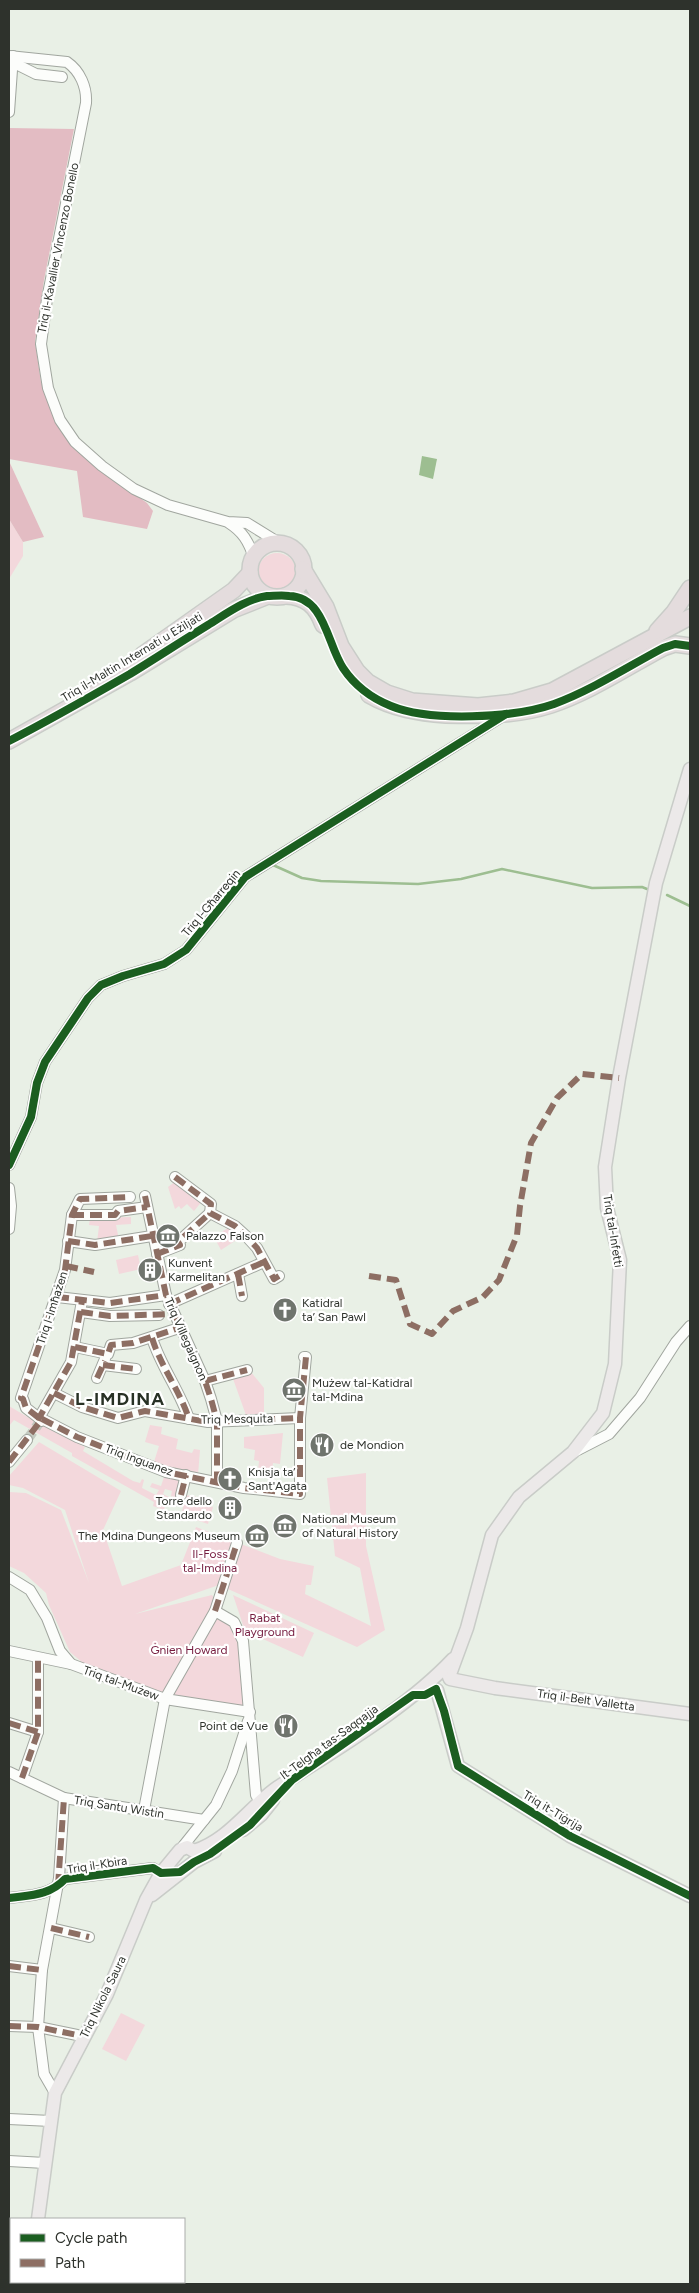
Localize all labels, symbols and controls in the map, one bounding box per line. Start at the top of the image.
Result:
street label: Triq il-Kavallier Vincenzo Bonello [35,161,81,334]
street label: Triq il-Maltin Internati u Eżiljati [59,609,205,705]
street label: Triq l-Għarreqin [179,866,243,939]
street label: Triq tal-Infetti [600,1193,626,1269]
museum icon: Palazzo Falson [155,1223,181,1249]
place label: Palazzo Falson [186,1229,264,1243]
place label: Kunvent Karmelitan [168,1256,225,1284]
building icon: Kunvent Karmelitan [137,1257,163,1283]
street label: Triq l-Imħażen [34,1269,70,1346]
street label: Triq Villegaignon [161,1295,211,1383]
place label: Katidral ta’ San Pawl [302,1296,366,1324]
church icon: Katidral ta’ San Pawl [272,1297,298,1323]
place label: Mużew tal-Katidral tal-Mdina [312,1376,412,1404]
museum icon: Mużew tal-Katidral tal-Mdina [281,1377,307,1403]
district label: L-IMDINA [75,1388,165,1410]
street label: Triq Mesquita [201,1411,273,1427]
restaurant icon: de Mondion [309,1432,335,1458]
place label: de Mondion [340,1438,404,1452]
street label: Triq Inguanez [103,1441,175,1479]
place label: Knisja ta’ Sant'Agata [248,1465,307,1493]
church icon: Knisja ta’ Sant'Agata [217,1466,243,1492]
place label: Torre dello Standardo [156,1494,212,1522]
building icon: Torre dello Standardo [217,1495,243,1521]
place label: National Museum of Natural History [302,1512,399,1540]
museum icon: National Museum of Natural History [272,1513,298,1539]
museum icon: The Mdina Dungeons Museum [244,1523,270,1549]
place label: The Mdina Dungeons Museum [78,1529,240,1543]
park label: Il-Foss tal-Imdina [183,1547,237,1575]
park label: Rabat Playground [235,1611,295,1639]
park label: Ġnien Howard [150,1643,228,1657]
street label: Triq tal-Mużew [81,1663,161,1703]
street label: Triq il-Belt Valletta [536,1686,636,1714]
street label: It-Telgħa tas-Saqqajja [277,1702,381,1782]
restaurant icon: Point de Vue [273,1713,299,1739]
place label: Point de Vue [199,1719,268,1733]
street label: Triq it-Tiġrija [520,1788,586,1834]
street label: Triq Santu Wistin [73,1793,165,1821]
street label: Triq il-Kbira [66,1853,128,1877]
street label: Triq Nikola Saura [77,1954,129,2040]
legend [10,2218,185,2283]
text: Cycle path [55,2229,127,2247]
text: Path [55,2254,85,2272]

